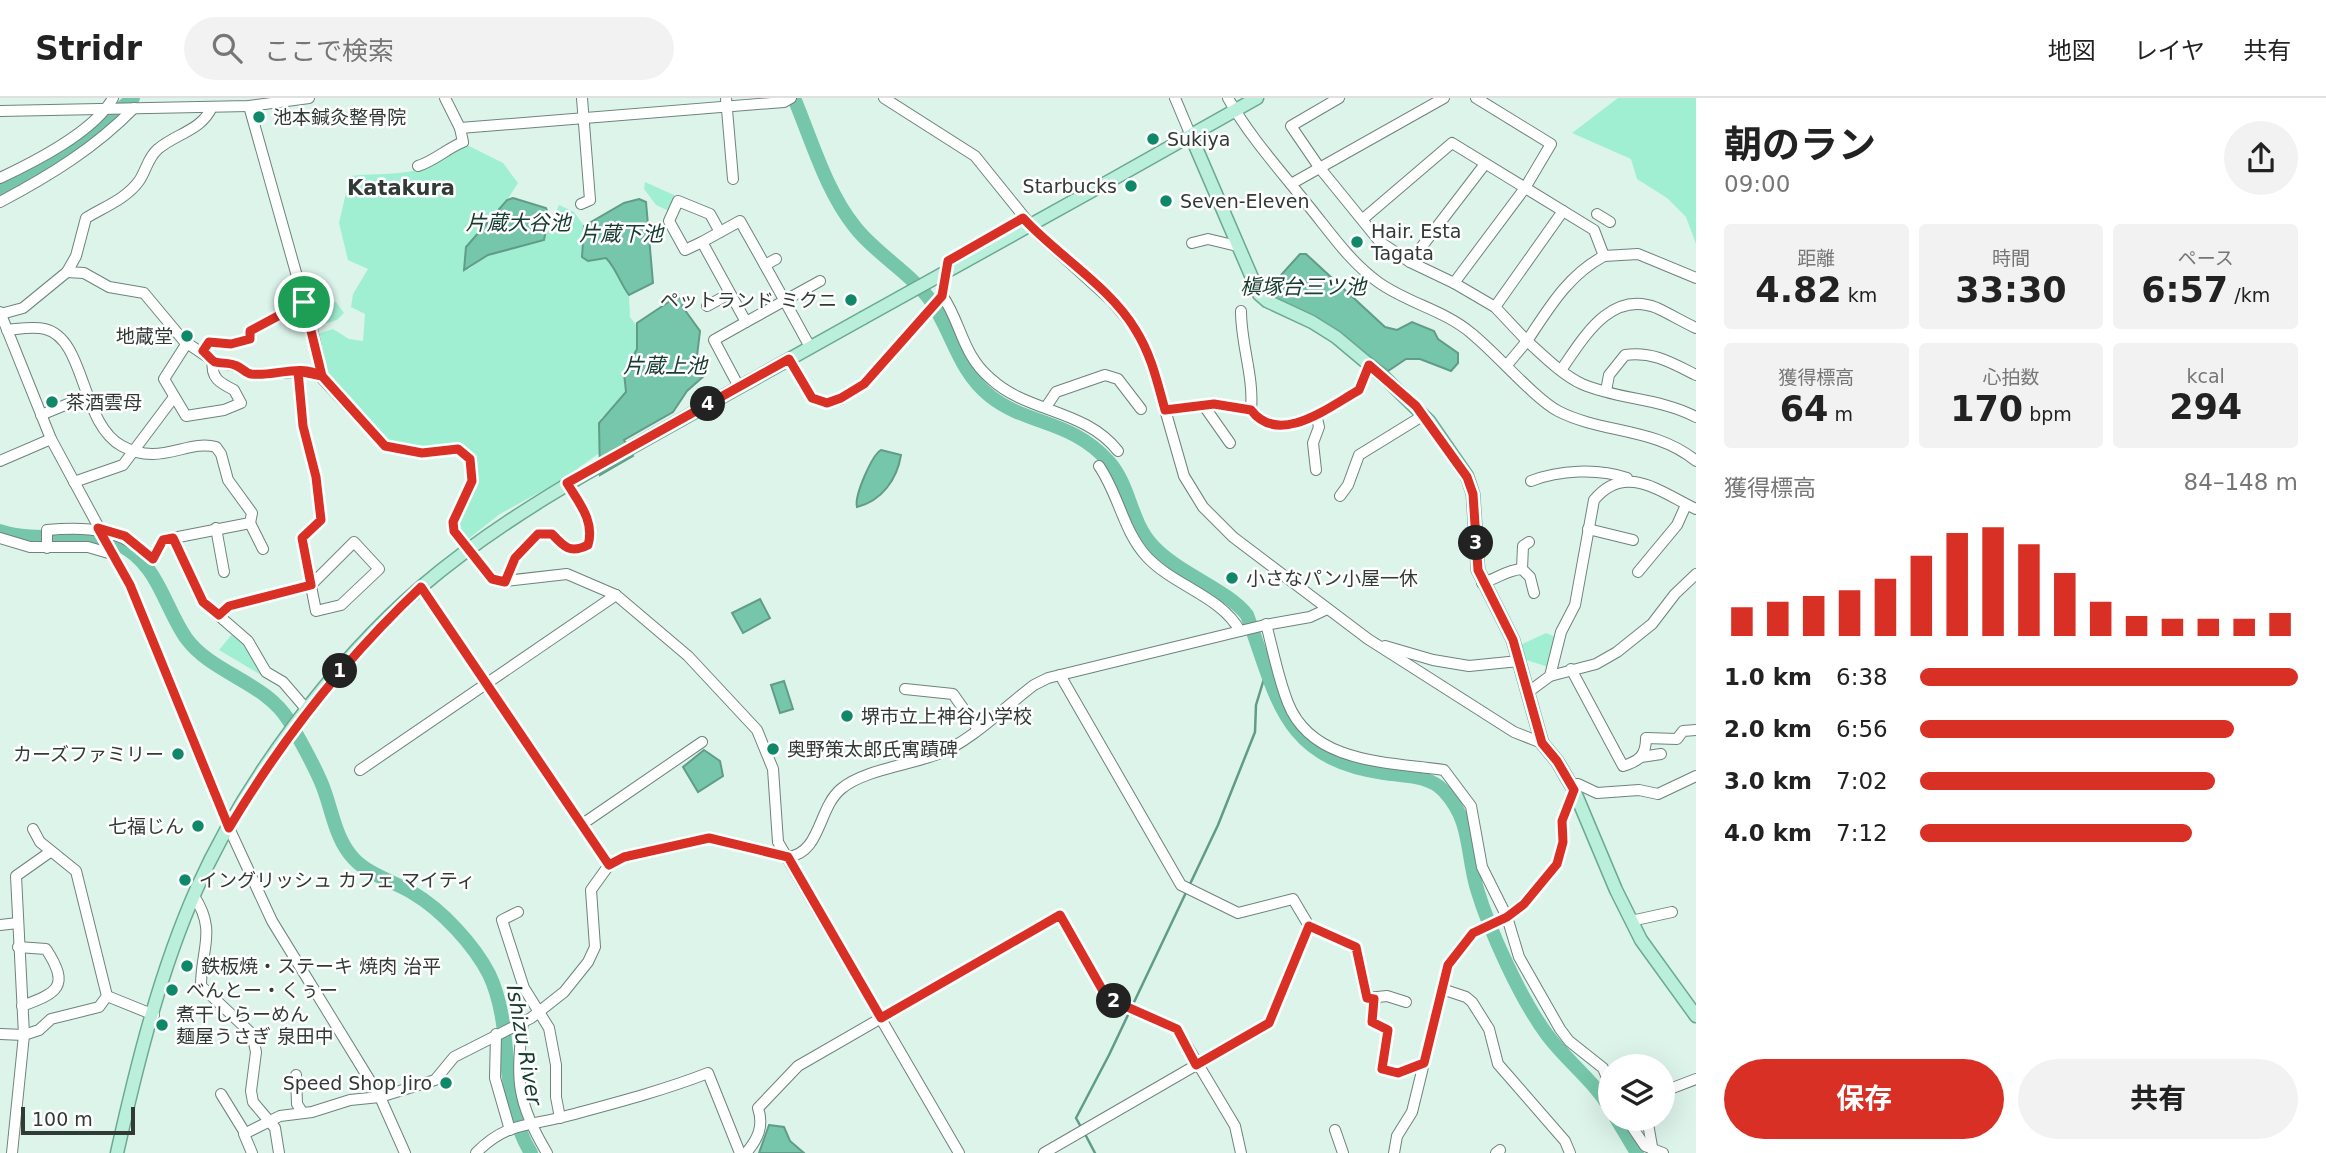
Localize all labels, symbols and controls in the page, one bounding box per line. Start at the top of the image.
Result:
search box [184,17,674,80]
text: Stridr [35,29,142,68]
icon: search [208,29,246,67]
text: ここで検索 [264,36,394,66]
text: 地図 [2048,37,2096,65]
text: レイヤ [2134,37,2205,65]
text: 共有 [2243,37,2291,65]
place label: 池本鍼灸整骨院 [273,106,406,128]
marker: 池本鍼灸整骨院 [251,109,267,125]
button: share [2224,121,2298,195]
text: 朝のラン [1724,123,1876,167]
place label: Sukiya [1167,128,1230,150]
marker: Sukiya [1145,131,1161,147]
text: 09:00 [1724,171,1790,197]
place label: Starbucks [1023,175,1117,197]
district label: Katakura [347,176,455,200]
marker: Starbucks [1123,178,1139,194]
place label: Seven-Eleven [1180,190,1310,212]
marker: Seven-Eleven [1158,193,1174,209]
water label: 片蔵大谷池 [466,211,572,235]
place label: Hair. Esta Tagata [1370,220,1461,264]
water label: 片蔵下池 [579,222,665,246]
marker: Hair. Esta Tagata [1349,234,1365,250]
text: 距離 [1797,247,1835,269]
text: 時間 [1992,247,2030,269]
text: ペース [2178,247,2234,269]
text: 4.82 [1755,270,1842,310]
text: 33:30 [1955,270,2067,310]
text: 6:57 [2141,270,2228,310]
pin [274,272,334,332]
water label: 槇塚台三ツ池 [1240,275,1368,299]
icon: arrive [285,283,323,321]
text: km [1842,284,1877,306]
text: /km [2228,284,2270,306]
place label: ペットランド ミクニ [660,289,837,311]
marker: ペットランド ミクニ [843,292,859,308]
place label: 地蔵堂 [116,325,173,347]
marker: 地蔵堂 [179,328,195,344]
water label: 片蔵上池 [623,354,709,378]
text: kcal [2186,365,2225,387]
text: 獲得標高 [1778,366,1854,388]
text: 心拍数 [1982,366,2040,388]
pin: 4 [690,386,726,422]
text: 294 [2169,387,2242,427]
text: 64 [1780,389,1828,429]
text: 170 [1950,389,2023,429]
place label: 茶酒雲母 [66,391,142,413]
text: 4 [701,392,714,414]
marker: 茶酒雲母 [44,394,60,410]
text: m [1828,403,1853,425]
text: bpm [2023,403,2072,425]
text: 84–148 m [2184,469,2298,495]
text: 獲得標高 [1724,475,1816,501]
pin: 3 [1458,526,1494,560]
text: 3 [1469,531,1482,553]
place label: 小さなパン小屋一休 [1246,567,1418,589]
marker: 小さなパン小屋一休 [1224,570,1240,586]
pin: 1 [322,654,358,688]
text: 1 [333,659,346,681]
text: 1.0 km [1724,664,1812,690]
text: 6:38 [1836,664,1888,690]
place label: 堺市立上神谷小学校 [861,705,1032,727]
marker: 堺市立上神谷小学校 [839,708,855,724]
text: 2.0 km [1724,716,1812,742]
text: 6:56 [1836,716,1888,742]
place label: 奥野策太郎氏寓蹟碑 [787,738,958,760]
marker: 奥野策太郎氏寓蹟碑 [765,741,781,757]
place label: カーズファミリー [13,743,164,765]
marker: カーズファミリー [170,746,186,762]
text: 3.0 km [1724,768,1812,794]
text: 7:02 [1836,768,1888,794]
place label: 七福じん [108,815,184,837]
marker: 七福じん [190,818,206,834]
text: 4.0 km [1724,820,1812,846]
text: 7:12 [1836,820,1888,846]
place label: イングリッシュ カフェ マイティ [199,869,476,891]
marker: イングリッシュ カフェ マイティ [177,872,193,888]
place label: 鉄板焼・ステーキ 焼肉 治平 [201,955,441,977]
marker: 鉄板焼・ステーキ 焼肉 治平 [179,958,195,974]
place label: べんとー・くぅー [186,979,338,1001]
marker: べんとー・くぅー [164,982,180,998]
water label: Ishizu River [502,983,547,1108]
pin: 2 [1096,984,1132,1018]
text: 2 [1107,989,1120,1011]
place label: 煮干しらーめん 麺屋うさぎ 泉田中 [176,1003,334,1047]
marker: 煮干しらーめん 麺屋うさぎ 泉田中 [154,1017,170,1033]
map controls [1598,1054,1675,1131]
button: layers [1598,1054,1675,1131]
button: 保存 [1724,1059,2004,1139]
button: 共有 [2018,1059,2298,1139]
place label: Speed Shop Jiro [283,1072,432,1094]
marker: Speed Shop Jiro [438,1075,454,1091]
scale bar [21,1104,135,1136]
text: 100 m [32,1108,93,1130]

